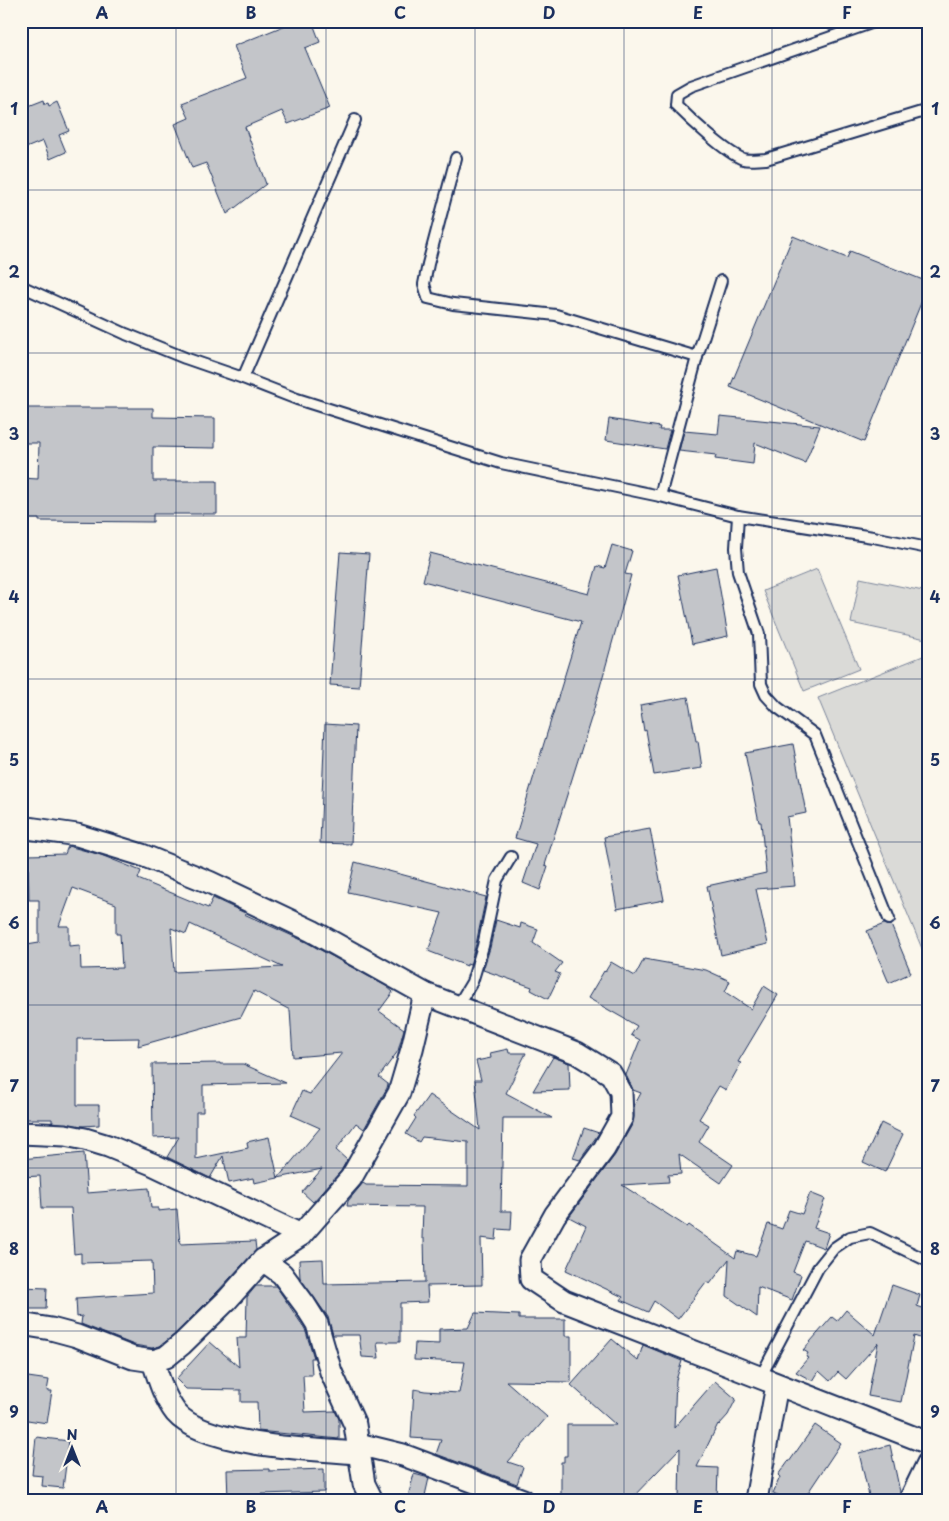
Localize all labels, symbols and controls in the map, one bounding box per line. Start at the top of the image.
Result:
text: A [96,0,109,24]
text: B [246,0,257,24]
text: C [394,0,406,24]
text: D [543,0,555,24]
text: E [693,0,703,24]
text: F [842,0,852,24]
text: 1 [10,96,18,120]
text: 1 [931,96,939,120]
text: 2 [8,259,20,283]
text: 2 [929,259,941,283]
text: 3 [9,421,19,445]
text: 3 [930,421,940,445]
text: 4 [9,584,20,608]
text: 4 [930,584,941,608]
text: 5 [9,747,19,771]
text: 5 [930,747,940,771]
text: 6 [8,910,20,934]
text: 6 [929,910,941,934]
text: 7 [9,1073,19,1097]
text: 7 [930,1073,940,1097]
text: 8 [9,1236,19,1260]
text: 8 [930,1236,940,1260]
text: 9 [9,1399,19,1423]
text: 9 [930,1399,940,1423]
north arrow [48,1424,98,1474]
text: N [66,1424,78,1445]
text: A [96,1494,109,1518]
text: B [246,1494,257,1518]
text: C [394,1494,406,1518]
text: D [543,1494,555,1518]
text: E [693,1494,703,1518]
text: F [842,1494,852,1518]

